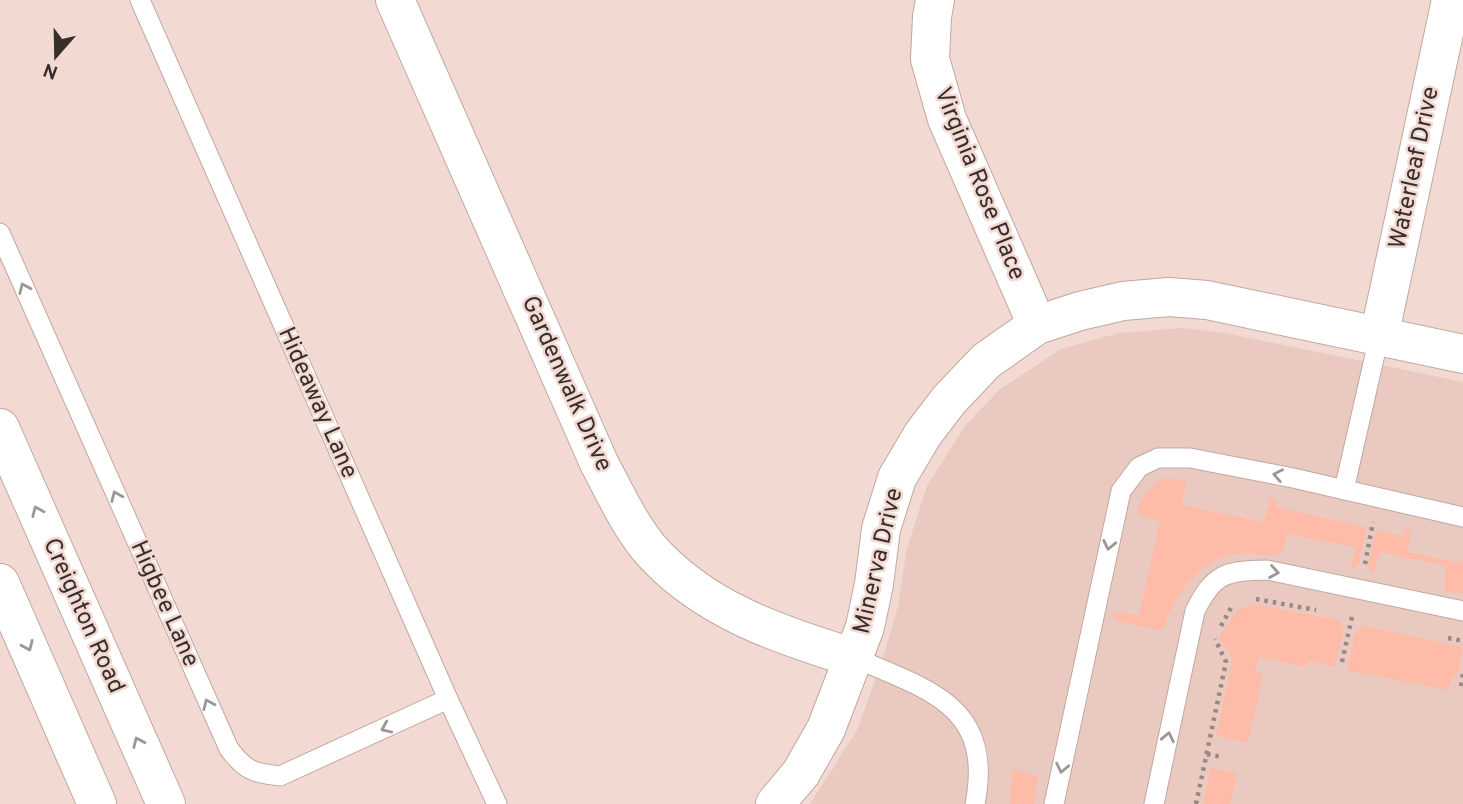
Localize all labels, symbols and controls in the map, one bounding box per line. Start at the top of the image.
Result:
north arrow [21,21,91,91]
text: N [40,56,61,84]
street label: Virginia Rose Place [927,83,1031,285]
street label: Waterleaf Drive [1383,84,1447,252]
one-way arrow [18,283,32,295]
street label: Gardenwalk Drive [514,291,618,477]
street label: Hideaway Lane [270,323,364,483]
one-way arrow [1272,469,1284,484]
street label: Minerva Drive [848,485,910,637]
one-way arrow [110,491,124,503]
one-way arrow [31,506,45,518]
street label: Creighton Road [35,534,131,698]
street label: Higbee Lane [123,536,205,672]
one-way arrow [1103,539,1118,551]
one-way arrow [1268,564,1280,579]
one-way arrow [20,639,34,651]
one-way arrow [202,699,216,711]
one-way arrow [381,719,393,733]
one-way arrow [1159,731,1174,743]
one-way arrow [132,736,146,749]
one-way arrow [1055,761,1070,773]

